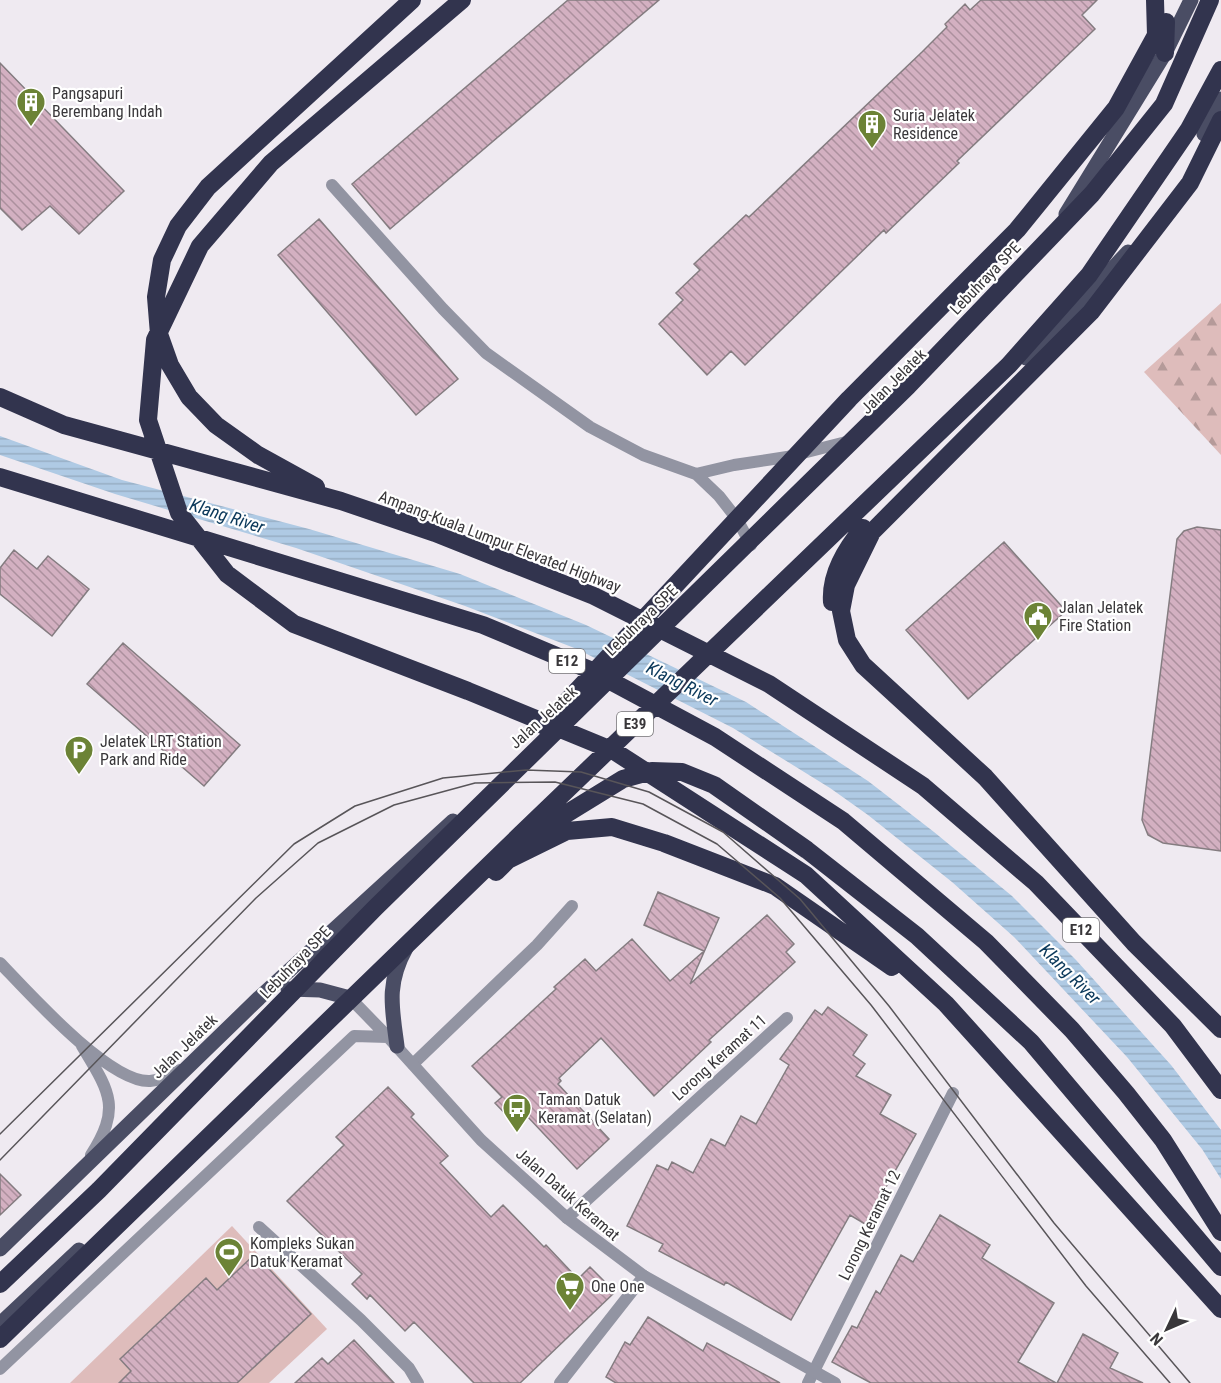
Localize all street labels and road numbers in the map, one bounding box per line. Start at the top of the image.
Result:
street label: Lebuhraya SPE [946,238,1025,319]
street label: Jalan Jelatek [857,344,930,418]
street label: Ampang-Kuala Lumpur Elevated Highway [376,486,624,597]
street label: Lebuhraya SPE [601,581,682,660]
road number: E12 [549,649,585,673]
street label: Jalan Jelatek [506,682,582,753]
road number: E39 [617,712,653,736]
road number: E12 [1063,918,1099,942]
street label: Lebuhraya SPE [256,922,335,1003]
street label: Jalan Jelatek [147,1010,222,1082]
street label: Lorong Keramat 11 [668,1010,770,1105]
street label: Jalan Datuk Keramat [512,1144,624,1245]
street label: Lorong Keramat 12 [835,1167,904,1283]

